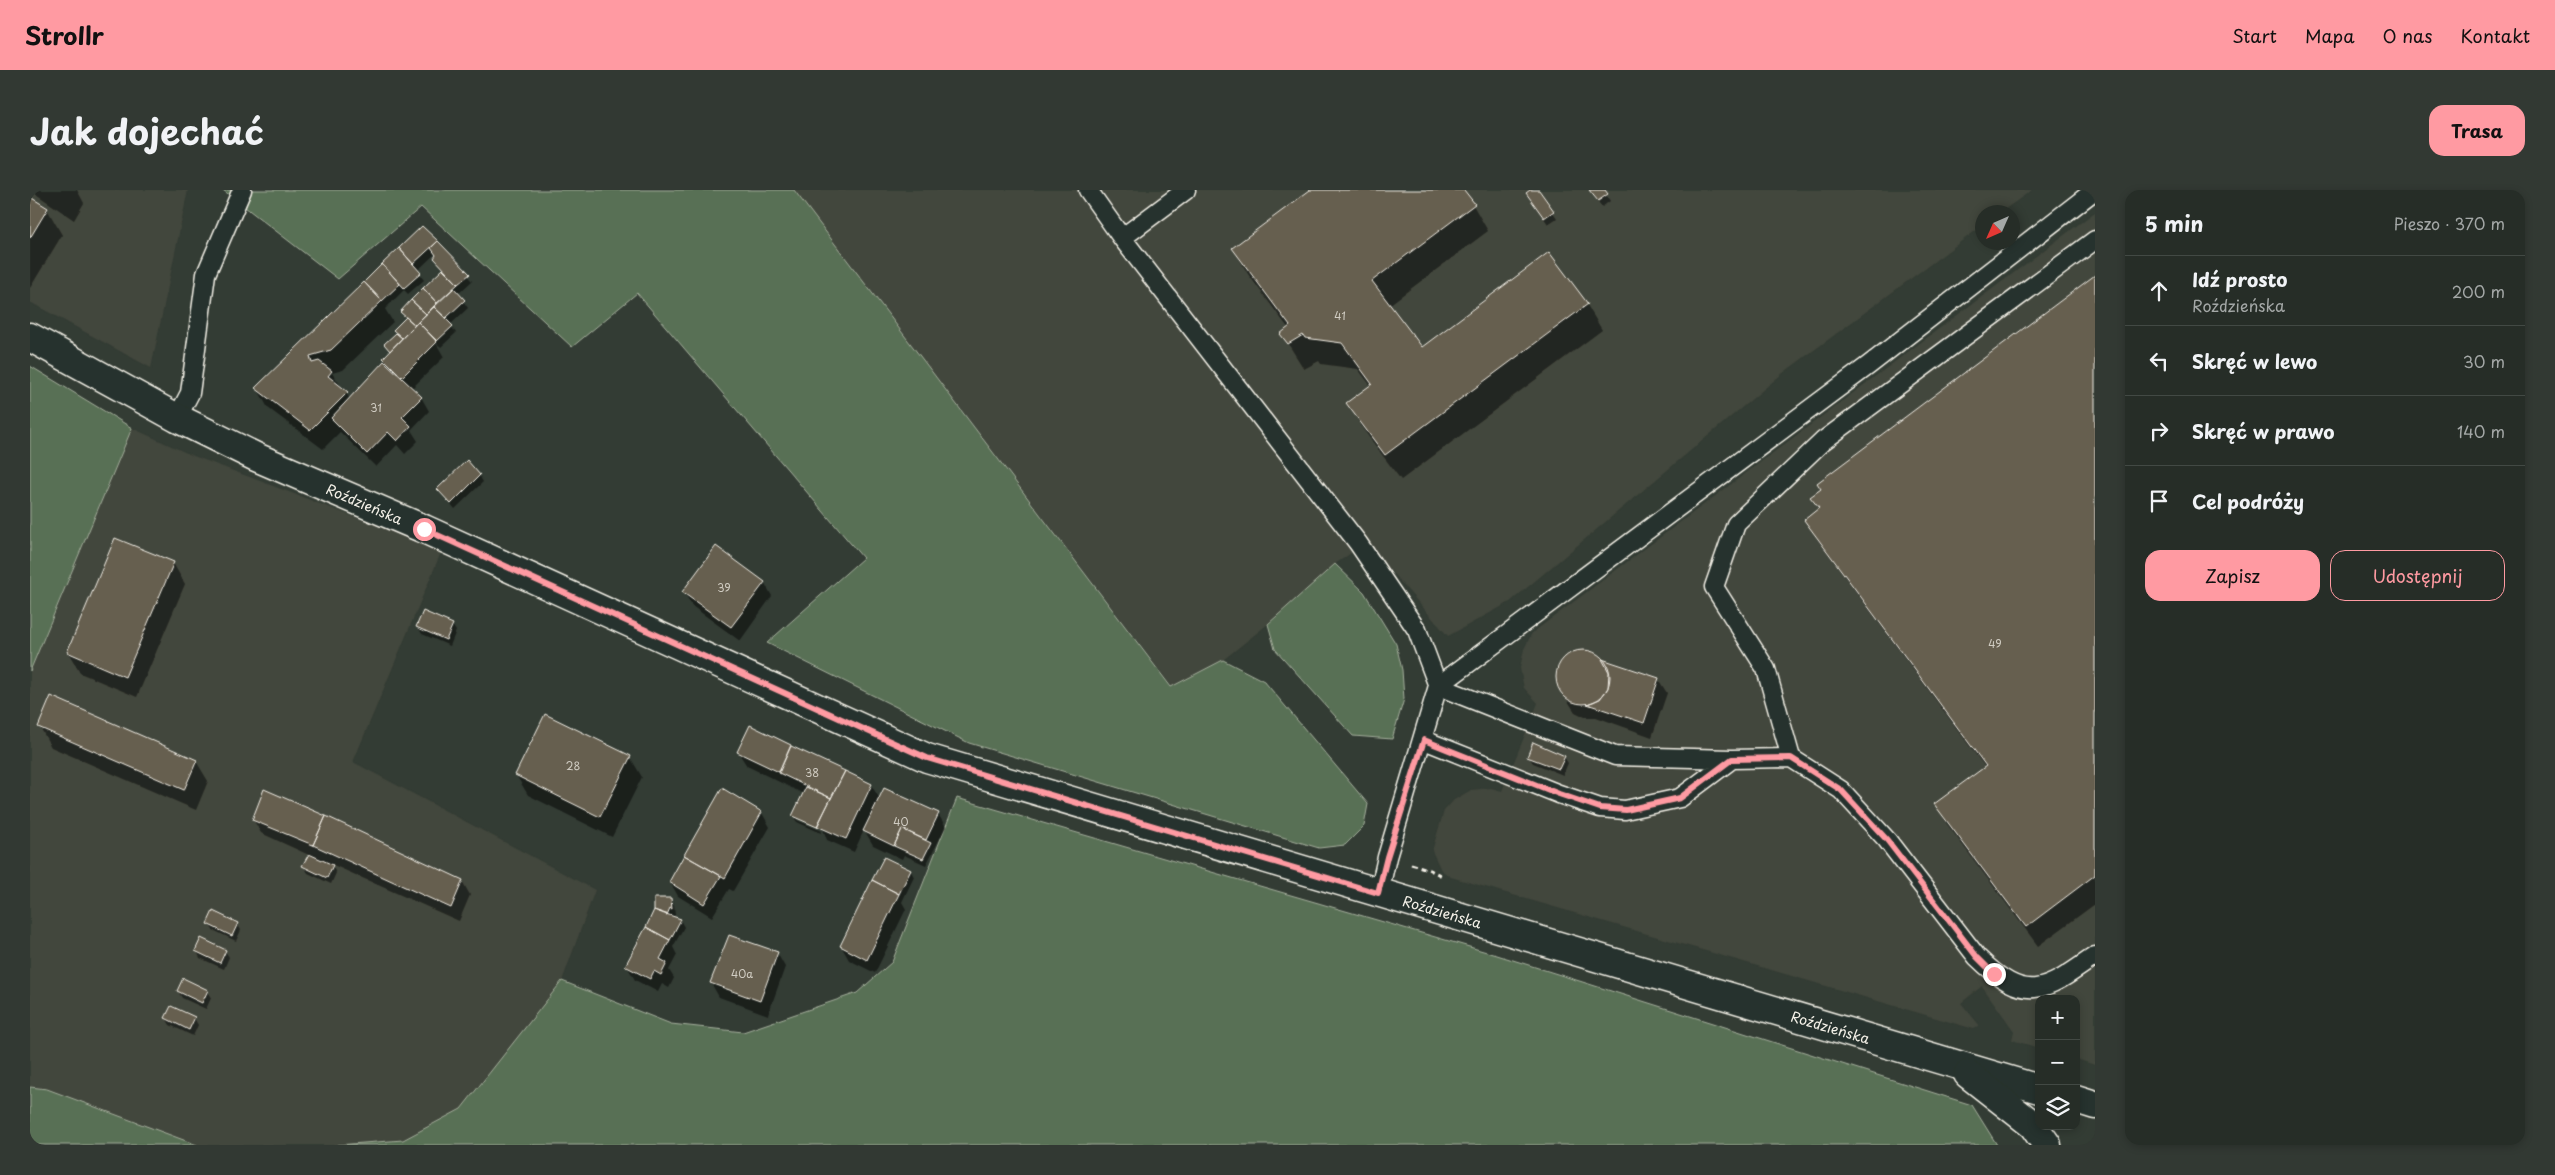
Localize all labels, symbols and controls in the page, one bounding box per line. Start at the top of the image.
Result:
text: Strollr [25,17,104,53]
text: Start [2232,22,2277,49]
text: Mapa [2305,22,2354,49]
text: O nas [2382,22,2432,49]
text: Kontakt [2460,22,2530,49]
text: Jak dojechać [30,104,264,157]
button: Trasa [2429,105,2525,156]
north arrow [1975,205,2020,250]
text: 5 min [2145,207,2203,239]
text: Pieszo · 370 m [2394,211,2505,235]
text: Idź prosto [2192,265,2288,293]
icon: ahead [2145,277,2173,305]
text: 200 m [2452,279,2505,303]
text: Roździeńska [2192,293,2285,317]
house number: 41 [1334,307,1346,324]
icon: left [2145,347,2173,375]
text: Skręć w lewo [2192,347,2317,375]
text: 30 m [2463,349,2505,373]
house number: 31 [370,399,382,416]
icon: right [2145,417,2173,445]
text: Skręć w prawo [2192,417,2335,445]
text: 140 m [2457,419,2505,443]
street label: Roździeńska [323,478,406,529]
icon: arrive [2145,487,2173,515]
text: Cel podróży [2192,487,2304,515]
route start [413,518,436,541]
button: Zapisz [2145,550,2320,601]
button: Udostępnij [2330,550,2505,601]
house number: 39 [717,579,731,596]
house number: 49 [1988,635,2002,652]
house number: 28 [566,757,580,774]
house number: 38 [805,764,819,781]
house number: 40 [893,813,909,830]
street label: Roździeńska [1400,890,1485,933]
route end [1983,963,2006,986]
house number: 40a [731,965,753,982]
map controls [2035,995,2080,1130]
button: + [2035,995,2080,1040]
street label: Roździeńska [1788,1005,1873,1049]
button: − [2035,1040,2080,1085]
button: layers [2035,1085,2080,1130]

